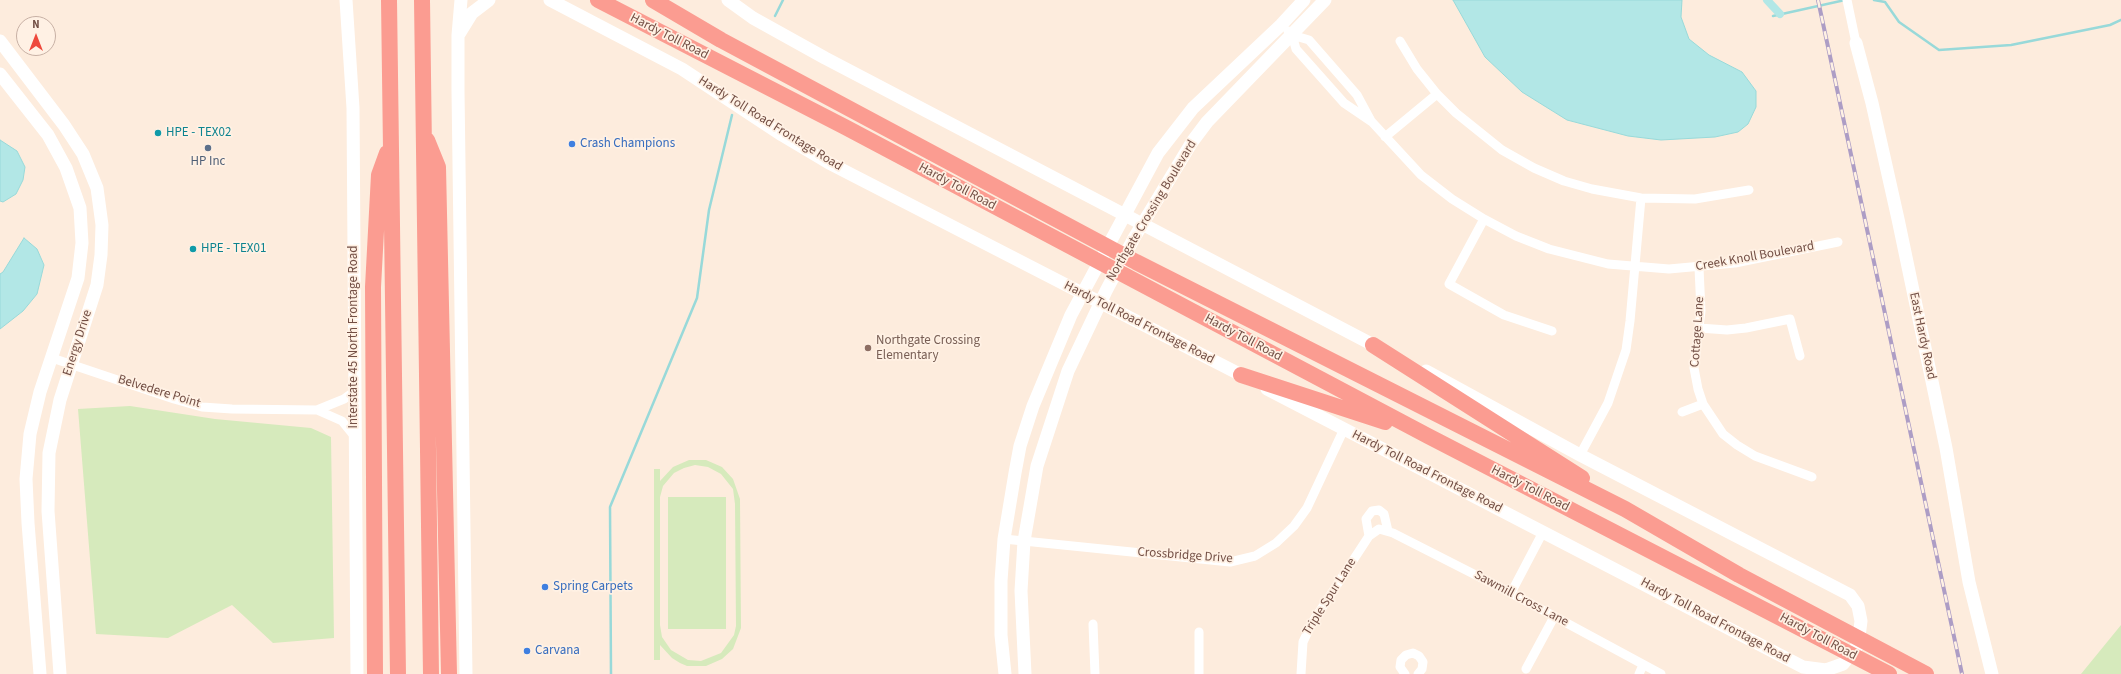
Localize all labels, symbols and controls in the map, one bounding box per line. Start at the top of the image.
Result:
street label: Hardy Toll Road [627,11,711,63]
north arrow [16,16,56,56]
text: N [32,17,40,32]
street label: Hardy Toll Road Frontage Road [695,73,845,175]
place label: HPE - TEX02 [166,125,231,141]
marker: HPE - TEX02 [153,128,163,138]
place label: Crash Champions [580,136,675,152]
street label: Northgate Crossing Boulevard [1104,137,1200,285]
marker: Crash Champions [567,139,577,149]
marker: HP Inc [203,143,213,153]
place label: HP Inc [191,154,225,170]
street label: Hardy Toll Road [916,160,998,214]
street label: Creek Knoll Boulevard [1694,239,1816,275]
place label: HPE - TEX01 [201,241,266,257]
marker: HPE - TEX01 [188,244,198,254]
street label: Interstate 45 North Frontage Road [346,246,362,428]
street label: Hardy Toll Road Frontage Road [1061,278,1217,368]
street label: East Hardy Road [1905,291,1939,381]
street label: Cottage Lane [1688,296,1708,368]
street label: Energy Drive [60,308,96,378]
street label: Hardy Toll Road [1202,311,1284,365]
place label: Northgate Crossing Elementary [876,333,980,364]
marker: Northgate Crossing Elementary [863,343,873,353]
street label: Belvedere Point [116,372,202,412]
street label: Hardy Toll Road Frontage Road [1349,427,1505,517]
street label: Hardy Toll Road [1488,463,1572,515]
street label: Crossbridge Drive [1137,545,1233,567]
street label: Triple Spur Lane [1300,555,1360,639]
street label: Sawmill Cross Lane [1471,568,1571,630]
street label: Hardy Toll Road Frontage Road [1638,575,1792,667]
place label: Spring Carpets [553,579,633,595]
marker: Spring Carpets [540,582,550,592]
street label: Hardy Toll Road [1777,610,1859,664]
place label: Carvana [535,643,580,659]
marker: Carvana [522,646,532,656]

